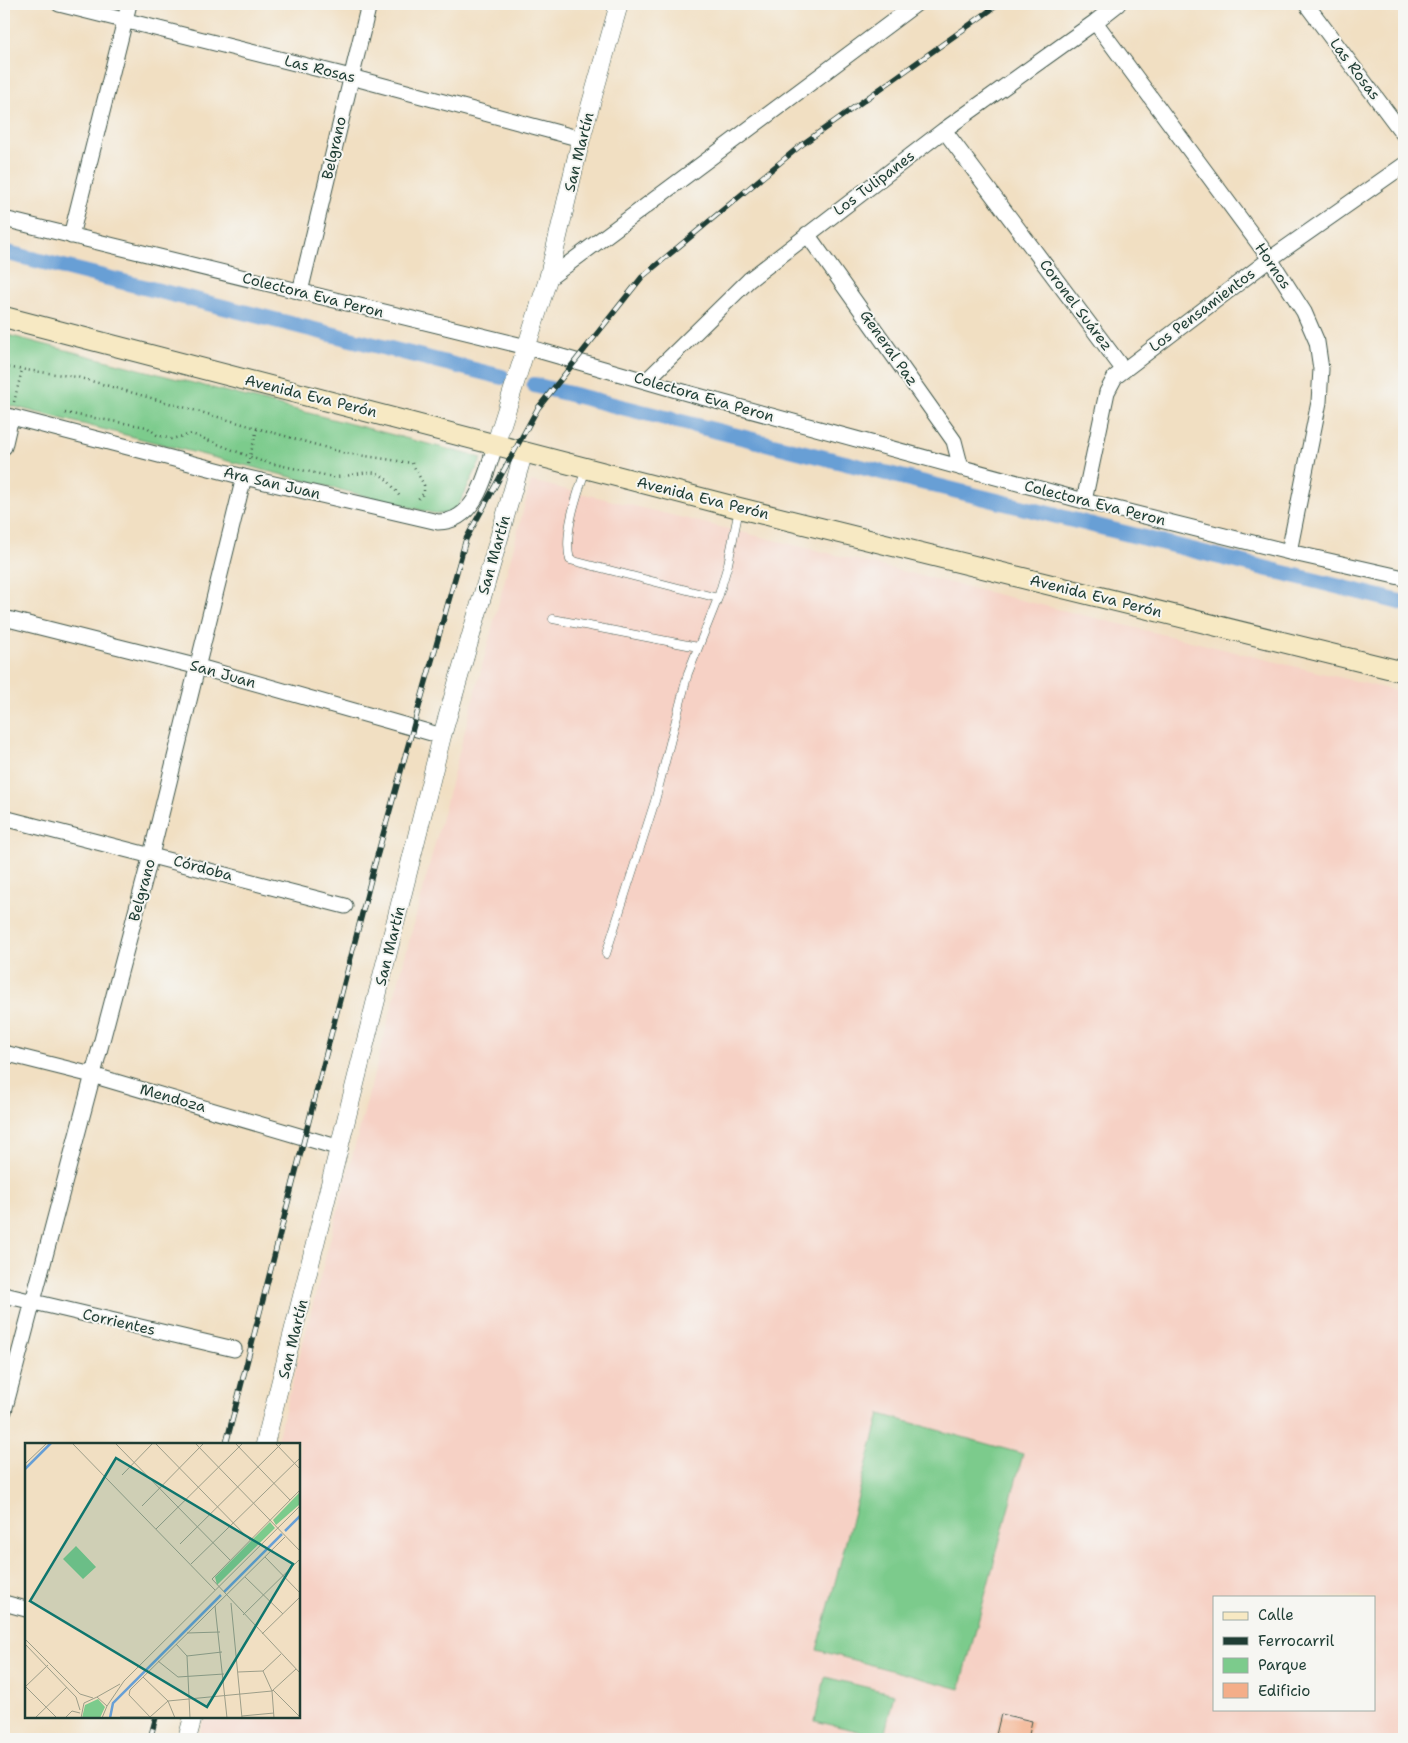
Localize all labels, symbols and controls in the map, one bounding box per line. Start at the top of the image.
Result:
street label: Las Rosas [1325,34,1385,104]
street label: Las Rosas [282,51,358,87]
street label: San Martín [559,110,599,194]
street label: Belgrano [317,115,351,181]
street label: Los Tulipanes [829,146,919,220]
street label: Hornos [1250,239,1296,293]
street label: Coronel Suárez [1035,255,1117,355]
street label: Los Pensamientos [1145,263,1259,357]
street label: Colectora Eva Peron [240,268,386,322]
street label: General Paz [855,306,923,390]
street label: Colectora Eva Peron [632,367,776,427]
street label: Avenida Eva Perón [243,370,379,422]
street label: Ara San Juan [222,462,322,504]
street label: Avenida Eva Perón [635,472,771,524]
street label: Colectora Eva Peron [1022,476,1168,530]
street label: San Martín [473,513,515,597]
street label: Avenida Eva Perón [1028,570,1164,622]
street label: San Juan [188,655,258,693]
street label: Córdoba [171,850,236,886]
street label: Belgrano [124,857,160,923]
street label: San Martín [370,904,410,988]
street label: Mendoza [138,1079,209,1117]
street label: San Martín [273,1297,313,1381]
street label: Corrientes [81,1304,157,1340]
inset map [25,1443,300,1718]
legend [1213,1596,1376,1710]
text: Calle [1258,1605,1294,1625]
text: Ferrocarril [1258,1631,1335,1651]
text: Parque [1258,1655,1307,1675]
text: Edificio [1258,1681,1310,1701]

